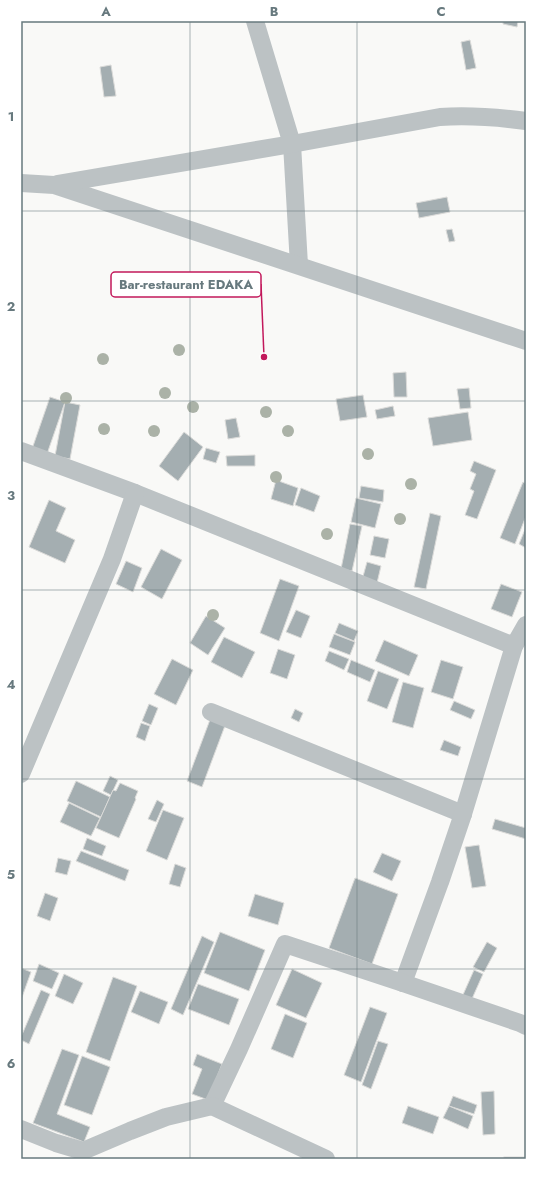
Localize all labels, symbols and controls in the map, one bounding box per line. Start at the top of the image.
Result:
text: A [100,2,111,21]
text: B [270,2,279,21]
text: C [436,2,446,21]
text: 1 [8,107,14,126]
callout: Bar-restaurant EDAKA [111,272,261,297]
text: Bar-restaurant EDAKA [119,275,253,294]
text: 2 [7,297,15,316]
text: 3 [7,486,15,505]
text: 4 [6,675,16,694]
text: 5 [7,865,15,884]
text: 6 [7,1054,16,1073]

